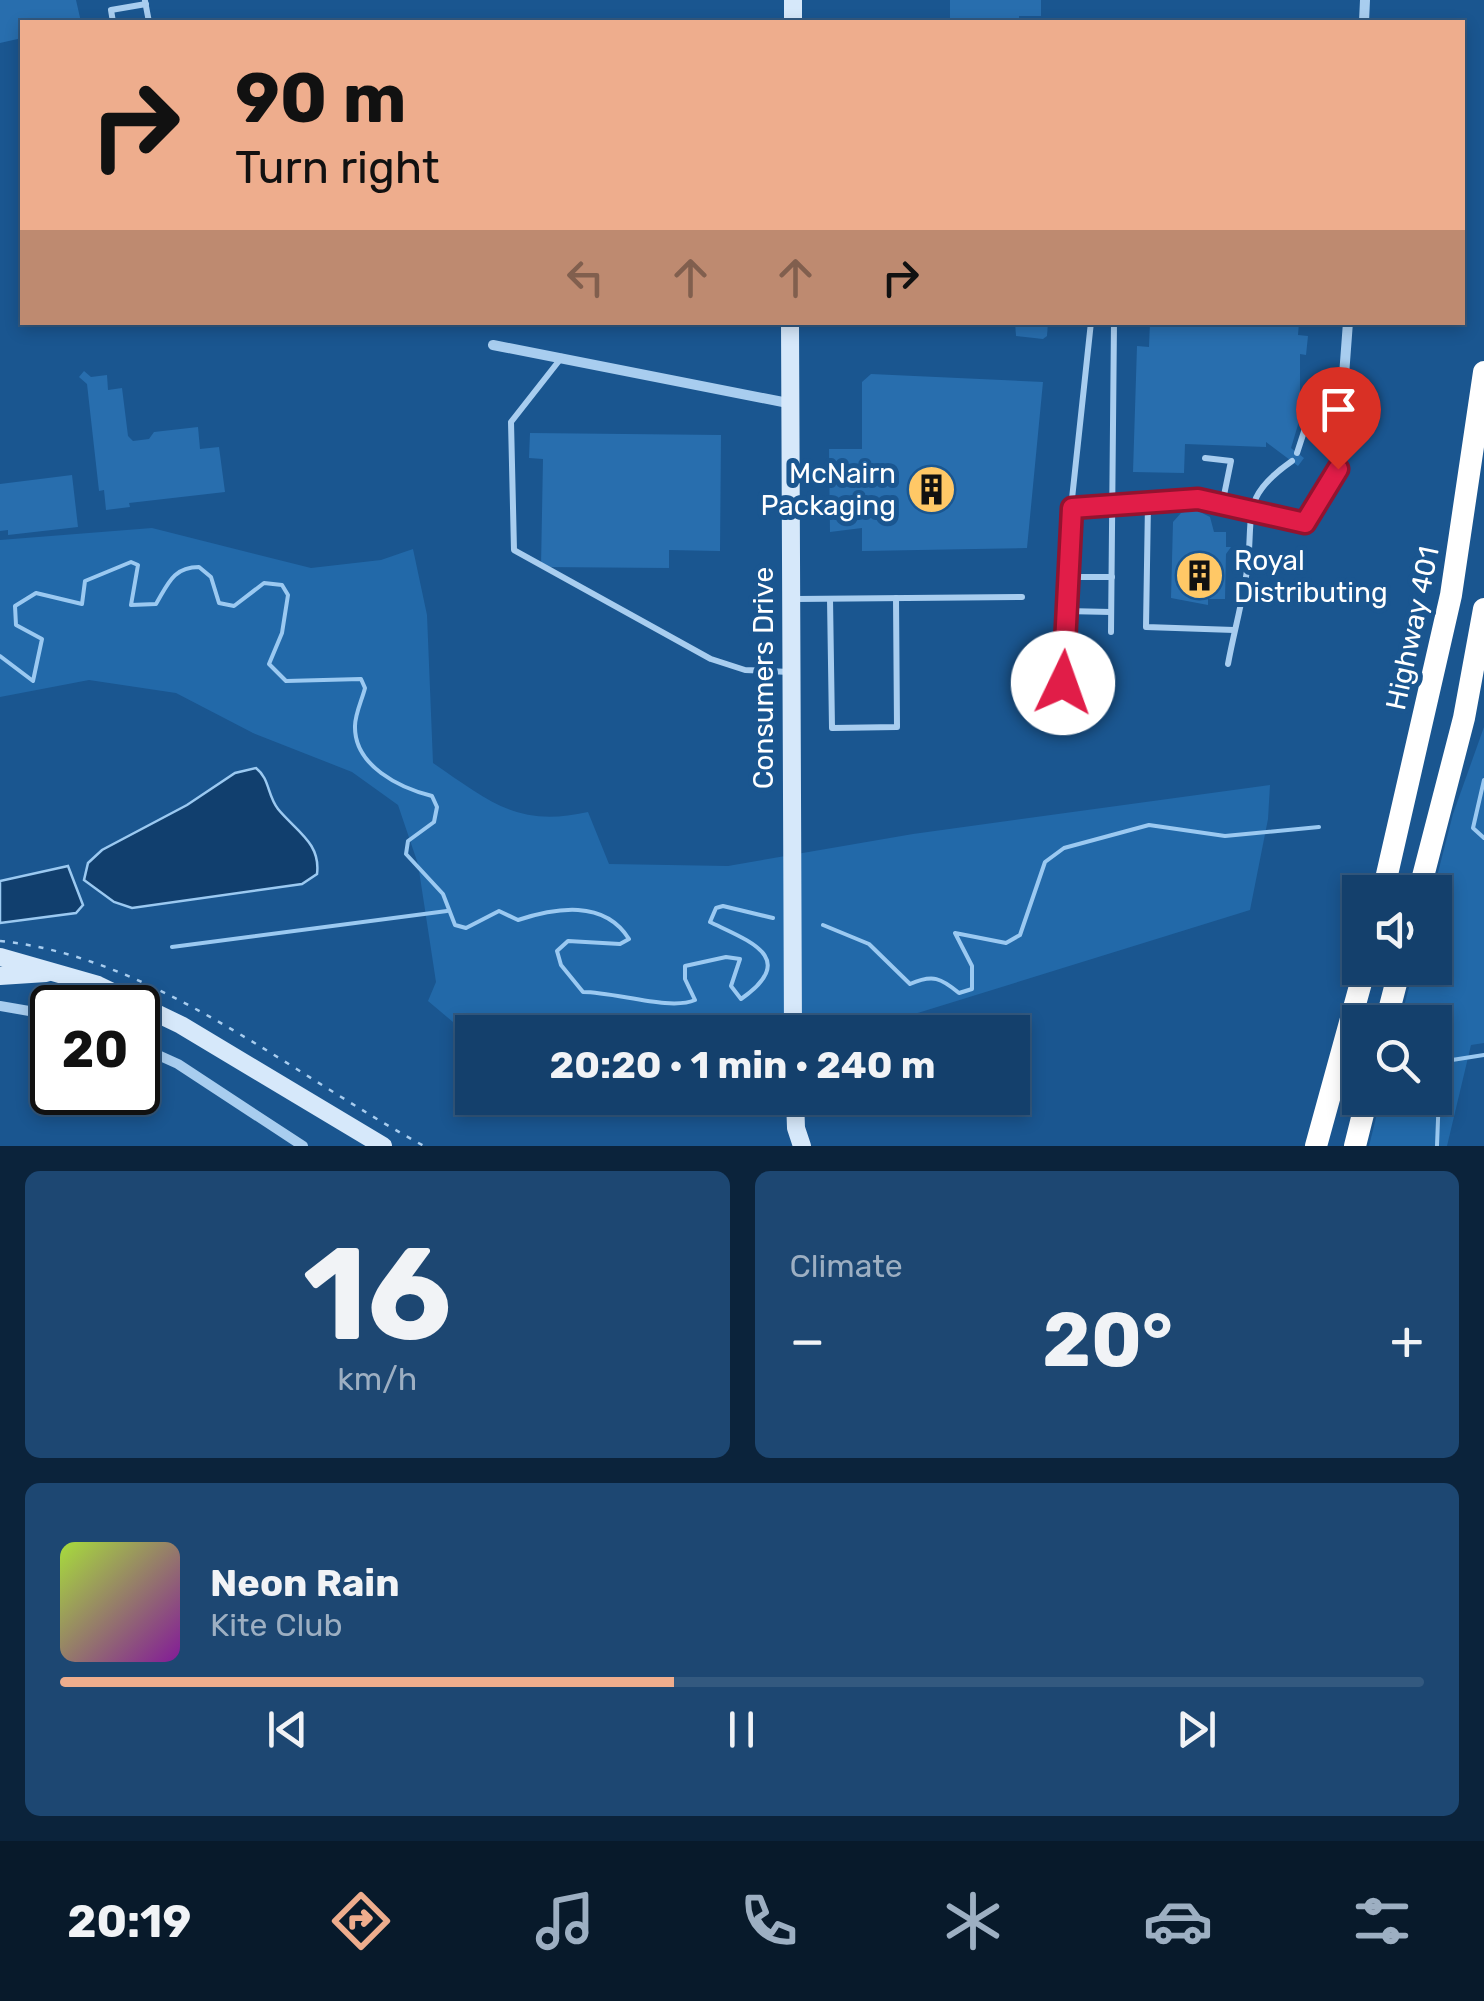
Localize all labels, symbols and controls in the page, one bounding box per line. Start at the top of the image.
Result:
text: 90 m [235,57,407,140]
icon: right [70,60,200,190]
text: Turn right [235,141,439,194]
icon: left [558,250,613,305]
icon: ahead [663,250,718,305]
icon: ahead [768,250,823,305]
icon: right [873,250,928,305]
pin [1296,367,1381,470]
icon: arrive [1311,382,1366,437]
place label: McNairn Packaging [761,457,896,522]
building icon: McNairn Packaging [905,463,957,515]
street label: Highway 401 [1379,543,1446,713]
place label: Royal Distributing [1234,544,1388,609]
building icon: Royal Distributing [1173,550,1225,602]
street label: Consumers Drive [747,567,780,789]
position arrow [1011,631,1115,735]
map controls [1342,875,1452,1115]
button: sound [1342,875,1452,985]
speed limit sign: 20 [30,985,160,1115]
button: search [1342,1005,1452,1115]
text: 20:20 · 1 min · 240 m [550,1042,935,1088]
text: 16 [303,1217,452,1372]
text: Climate [790,1247,903,1285]
text: 20° [1042,1296,1173,1385]
text: − [790,1308,825,1373]
text: + [1390,1308,1424,1373]
text: km/h [337,1360,417,1398]
text: Neon Rain [210,1560,400,1606]
text: Kite Club [210,1606,343,1644]
icon: previous [260,1702,315,1757]
icon: pause [714,1702,769,1757]
icon: next [1169,1702,1224,1757]
icon: directions [326,1886,396,1956]
icon: music [530,1886,600,1956]
icon: phone [734,1886,804,1956]
icon: climate [938,1886,1008,1956]
icon: car [1143,1886,1213,1956]
icon: filters [1347,1886,1417,1956]
text: 20:19 [67,1895,191,1948]

